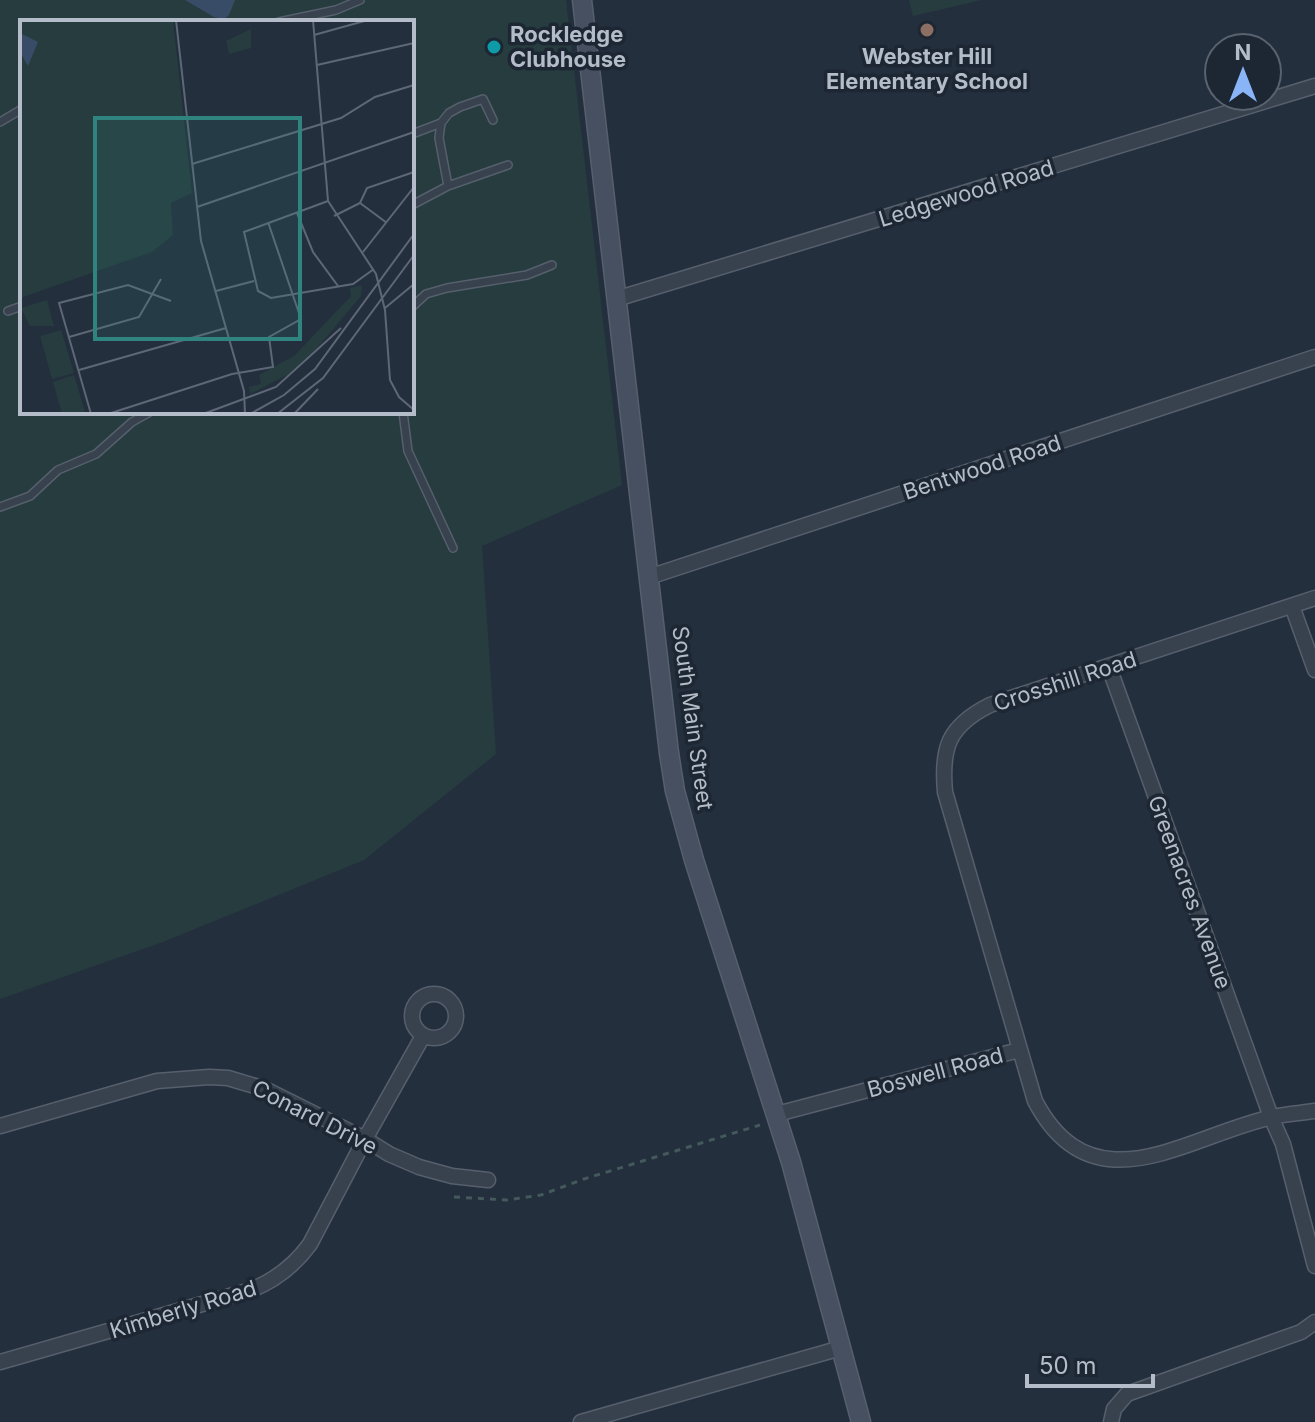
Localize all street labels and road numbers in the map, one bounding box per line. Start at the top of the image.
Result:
street label: Ledgewood Road [875,154,1057,232]
street label: Bentwood Road [900,429,1064,505]
street label: South Main Street [667,624,719,812]
street label: Crosshill Road [990,646,1140,716]
street label: Greenacres Avenue [1143,792,1237,992]
street label: Boswell Road [864,1041,1006,1103]
street label: Conard Drive [248,1074,382,1160]
street label: Kimberly Road [107,1274,259,1344]

